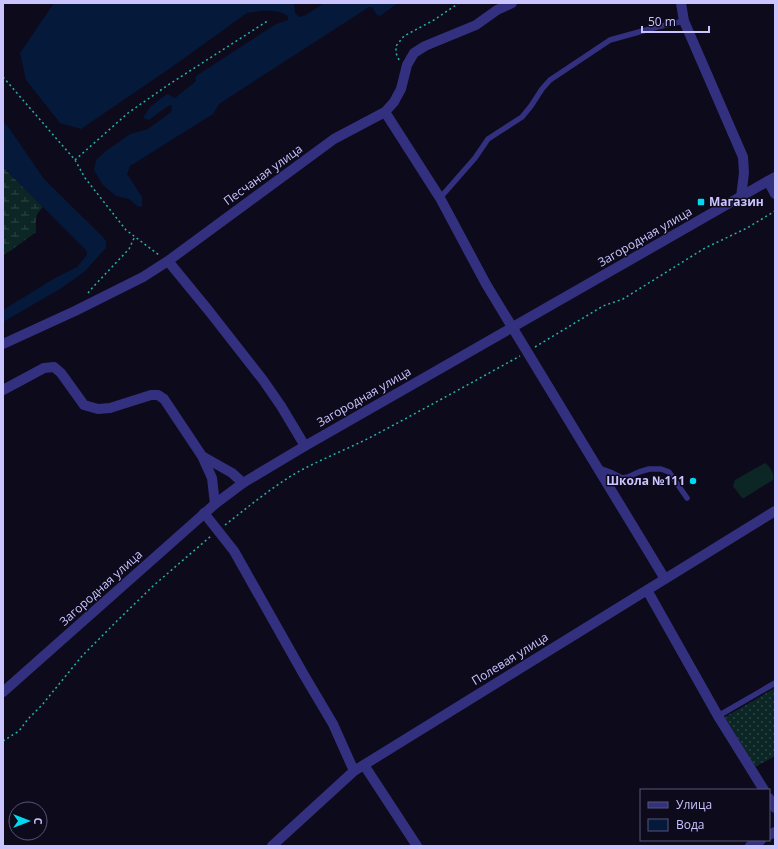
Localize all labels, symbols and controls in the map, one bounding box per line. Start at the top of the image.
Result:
scale bar [642,8,709,34]
text: 50 m [648,13,676,30]
street label: Песчаная улица [220,140,306,209]
place label: Магазин [709,193,764,210]
marker: Магазин [696,197,706,207]
street label: Загородная улица [594,203,695,270]
street label: Загородная улица [313,363,414,430]
place label: Школа №111 [606,472,685,489]
marker: Школа №111 [688,476,698,486]
street label: Загородная улица [56,546,146,629]
street label: Полевая улица [468,628,551,689]
legend [640,789,770,841]
text: Улица [676,796,712,813]
north arrow [8,801,48,841]
text: Вода [676,816,705,833]
text: С [31,817,46,825]

